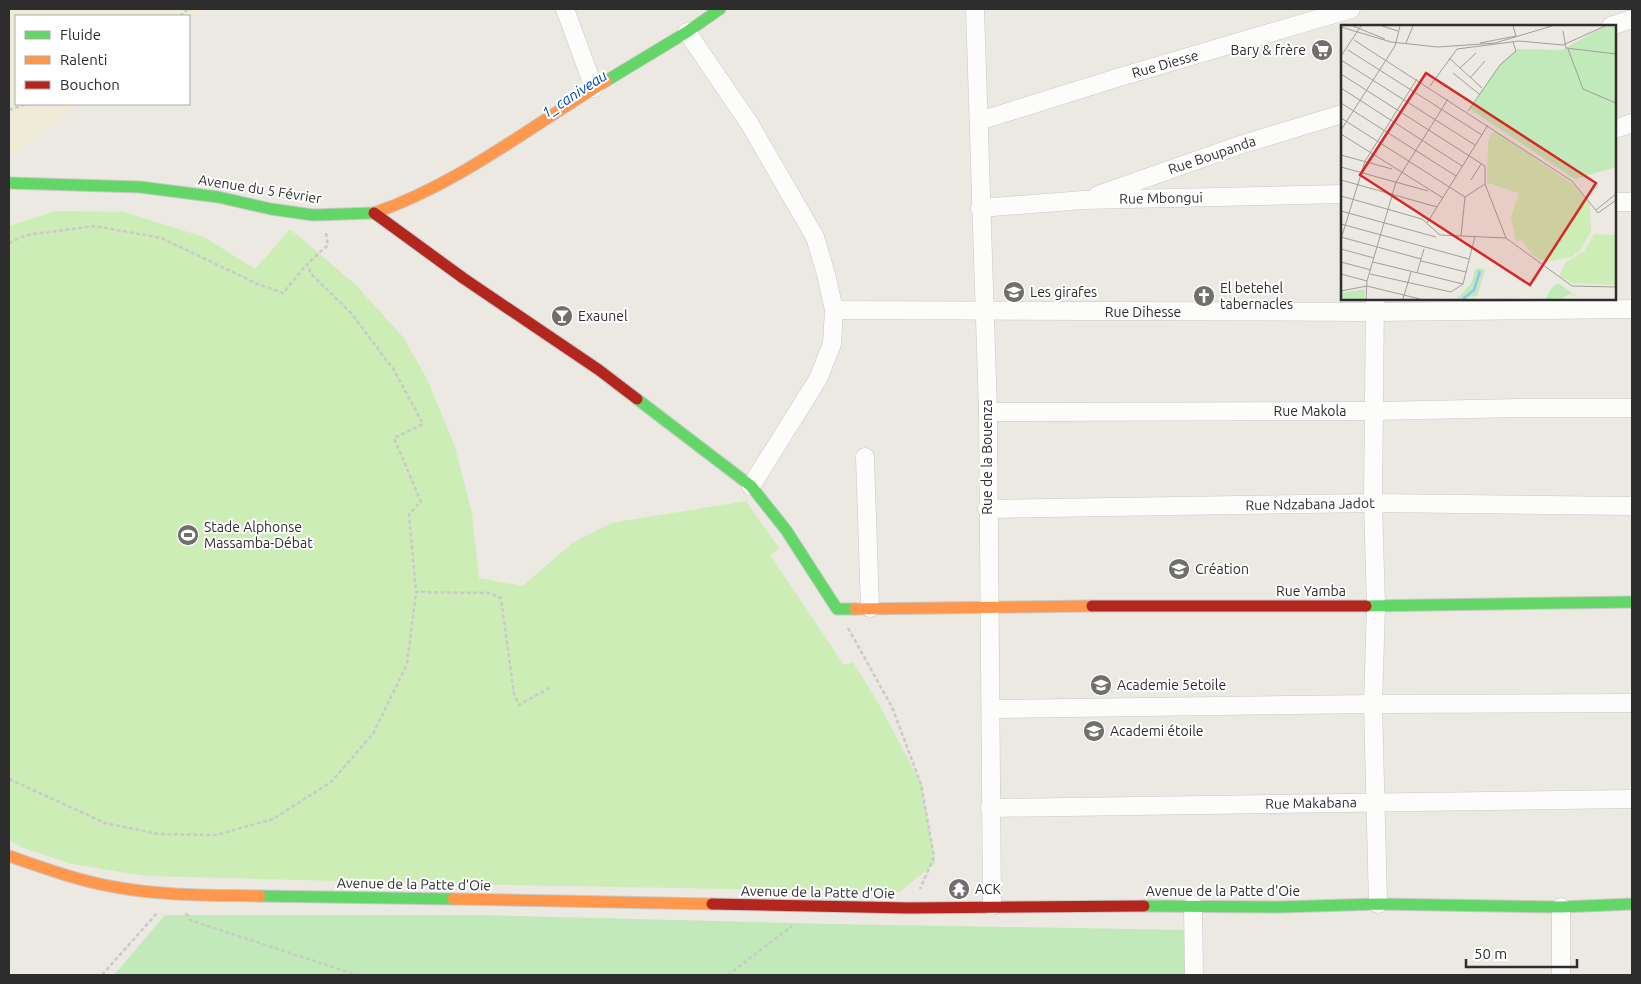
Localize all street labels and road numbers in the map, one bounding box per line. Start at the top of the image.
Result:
street label: Rue Diesse [1130,47,1200,81]
street label: Rue Boupanda [1166,133,1258,177]
street label: Avenue du 5 Février [197,171,323,207]
street label: Rue Mbongui [1119,189,1203,207]
street label: Rue Dihesse [1105,304,1181,320]
street label: Rue de la Bouenza [979,399,995,515]
street label: Rue Makola [1274,403,1346,419]
street label: Rue Ndzabana Jadot [1245,495,1375,513]
street label: Rue Yamba [1276,583,1346,599]
street label: Rue Makabana [1265,794,1357,812]
street label: Avenue de la Patte d'Oie [337,875,491,893]
street label: Avenue de la Patte d'Oie [741,883,895,901]
street label: Avenue de la Patte d'Oie [1146,883,1300,899]

